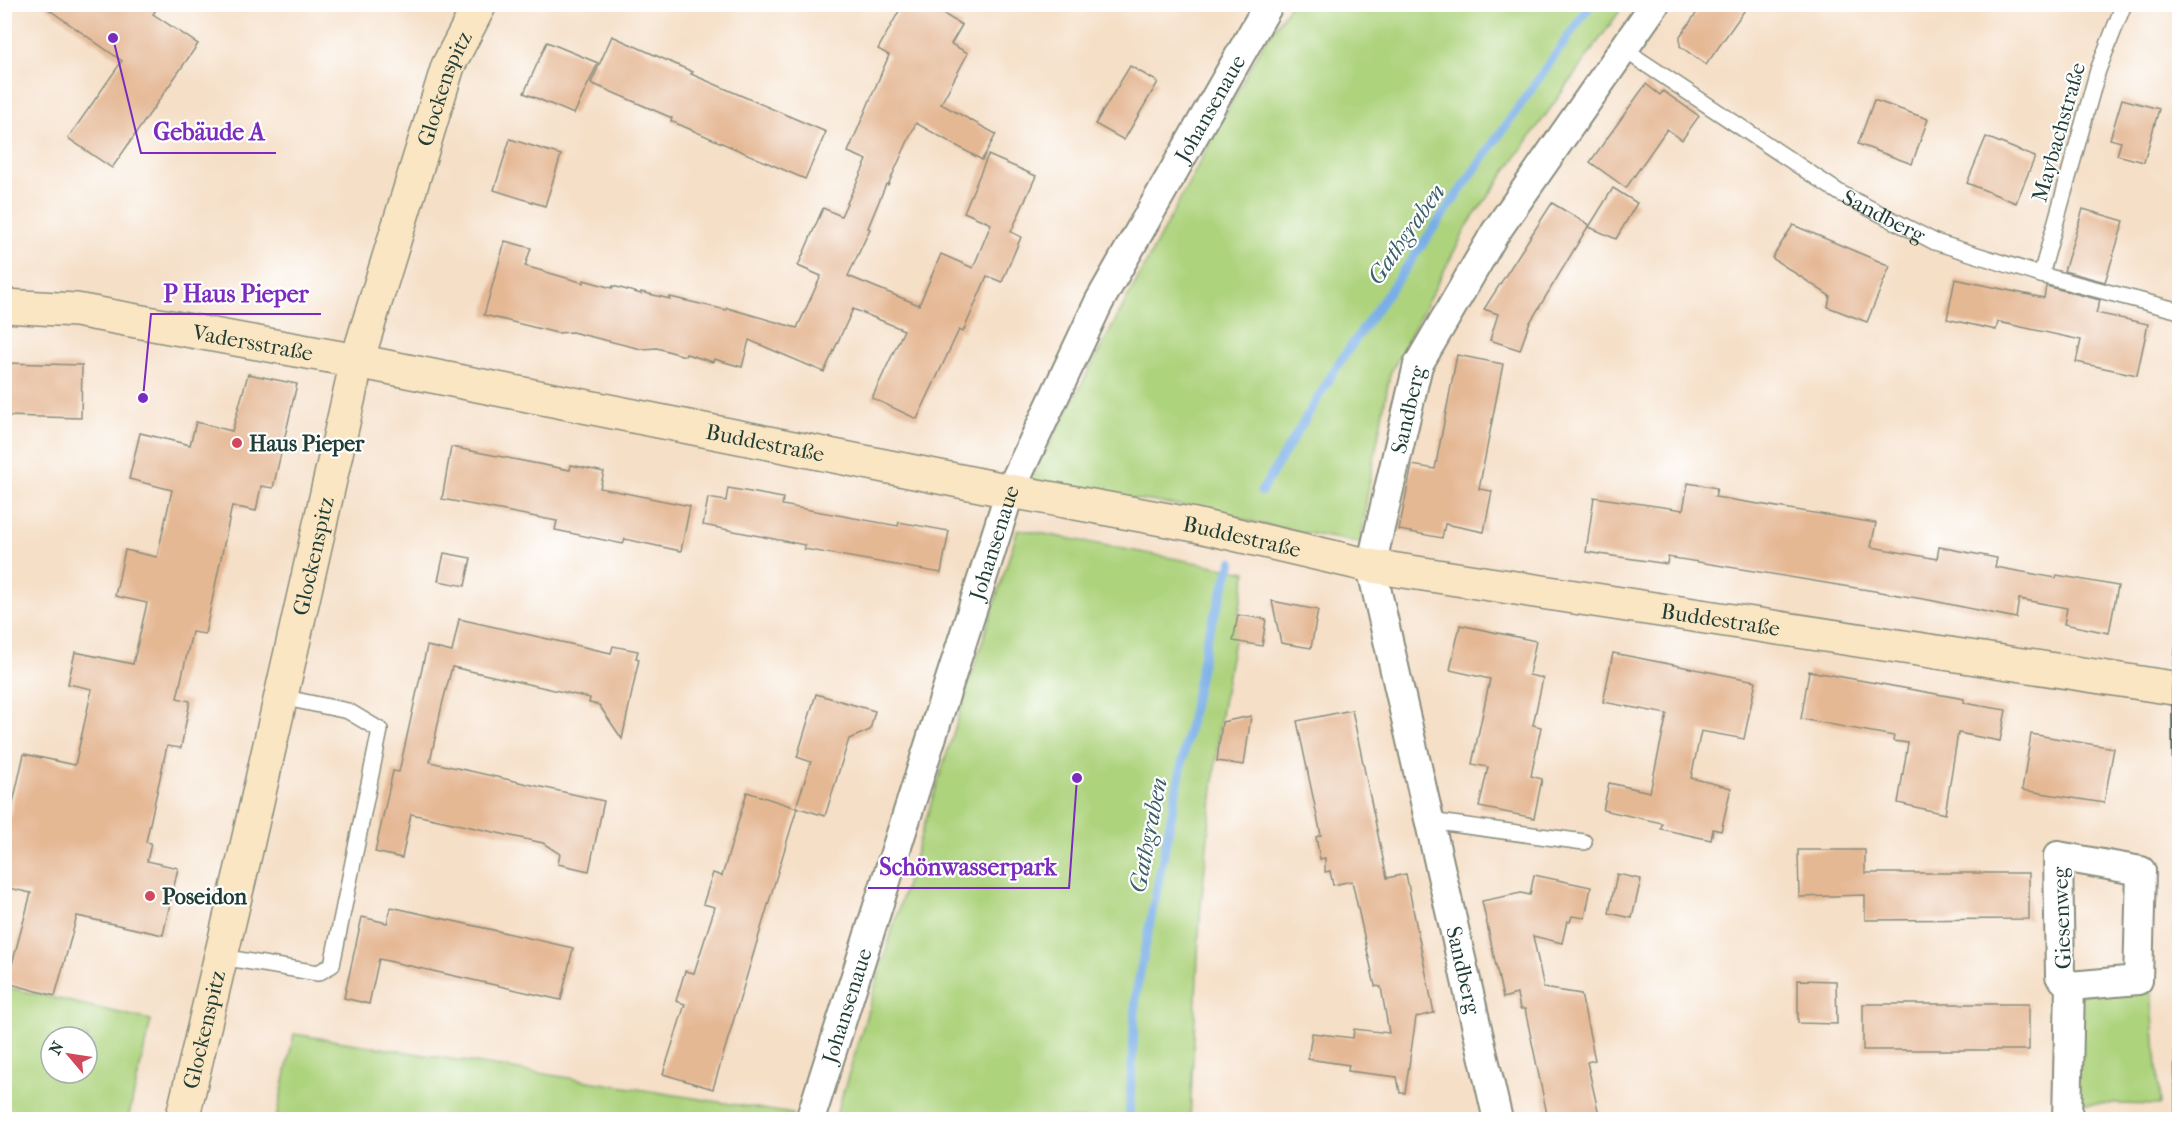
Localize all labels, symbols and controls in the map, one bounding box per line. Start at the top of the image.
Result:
street label: Glockenspitz [412,27,478,150]
street label: Johansenaue [1169,50,1251,169]
street label: Maybachstraße [2027,59,2091,205]
callout: Gebäude A [141,111,276,153]
text: Gebäude A [153,118,266,146]
water label: Gathgraben [1361,178,1451,290]
street label: Sandberg [1838,185,1930,249]
callout: P Haus Pieper [151,272,321,314]
text: P Haus Pieper [163,280,310,308]
street label: Vadersstraße [189,319,315,367]
street label: Sandberg [1386,363,1431,456]
street label: Buddestraße [704,419,827,468]
place label: Haus Pieper [249,431,365,457]
marker: Haus Pieper [230,436,244,450]
street label: Johansenaue [964,481,1025,605]
street label: Glockenspitz [288,494,340,618]
street label: Buddestraße [1181,511,1303,563]
street label: Buddestraße [1659,598,1782,642]
water label: Gathgraben [1123,775,1173,895]
callout: Schönwasserpark [868,846,1069,888]
text: Schönwasserpark [879,853,1057,881]
street label: Giesenweg [2047,866,2077,970]
place label: Poseidon [162,884,247,910]
marker: Poseidon [143,889,157,903]
street label: Sandberg [1440,924,1486,1017]
street label: Johansenaue [816,945,878,1069]
street label: Glockenspitz [178,968,231,1092]
north arrow [39,1025,99,1085]
text: N [45,1037,68,1058]

